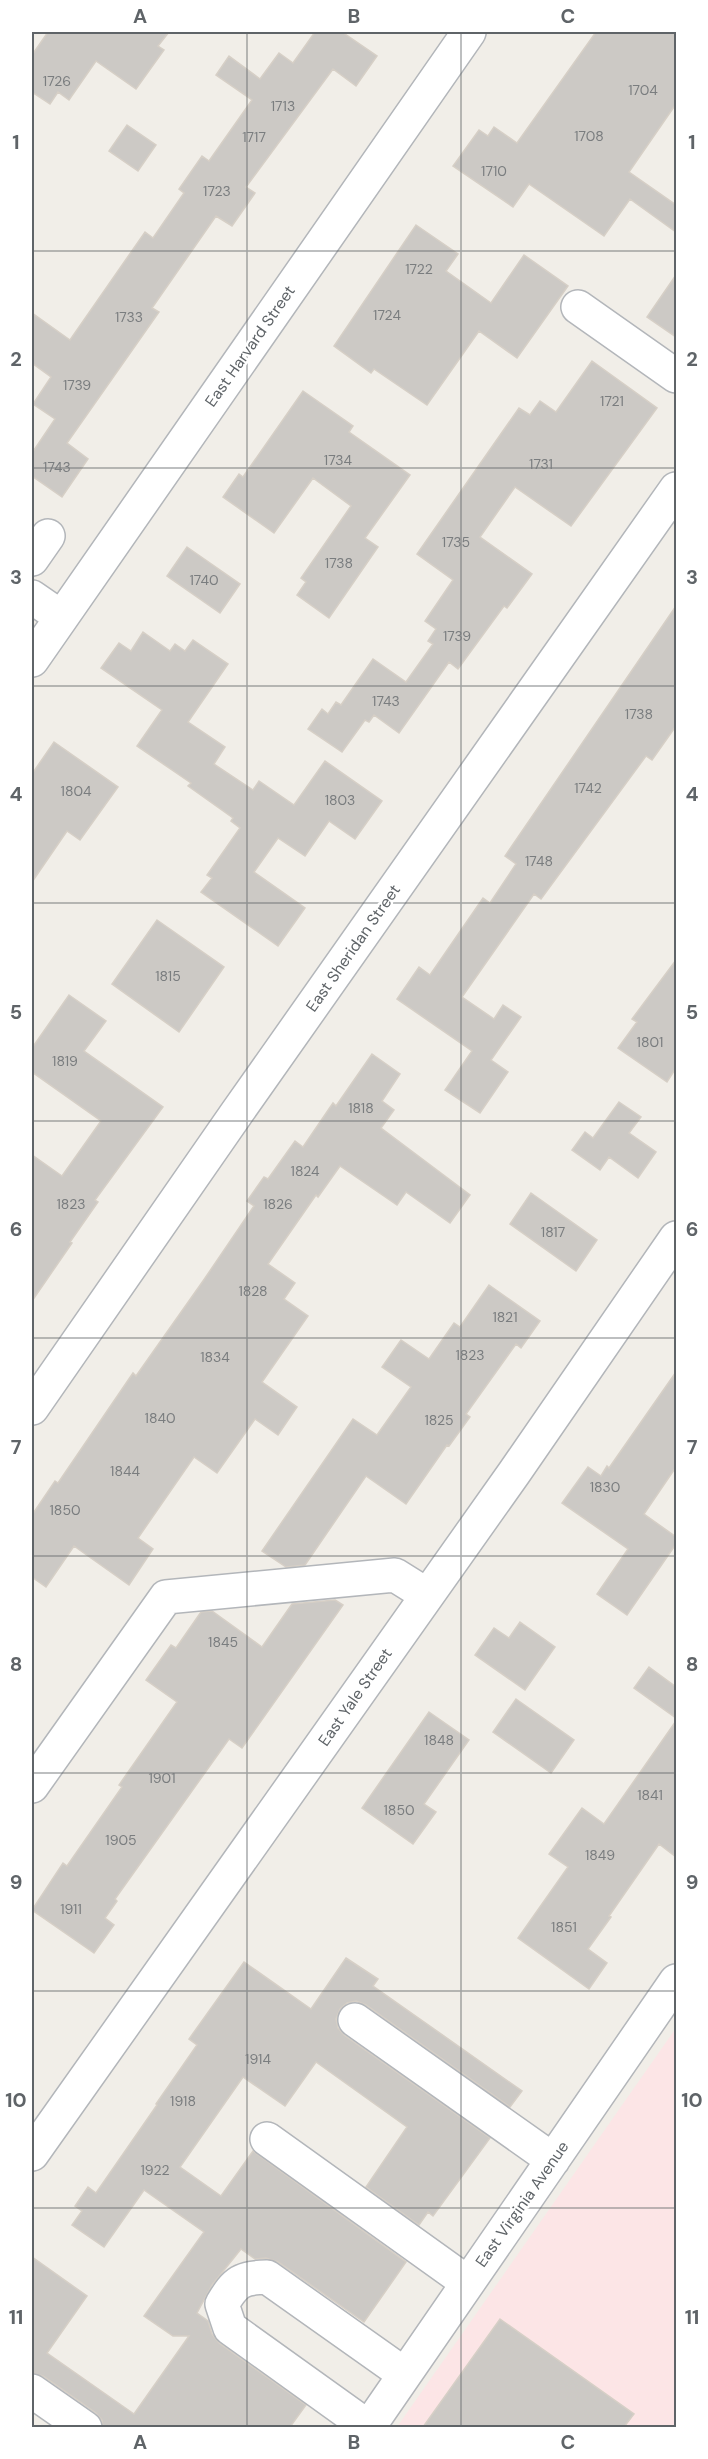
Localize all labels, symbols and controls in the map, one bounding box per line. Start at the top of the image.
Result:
text: A [133,3,147,29]
text: B [348,3,360,29]
text: C [561,3,575,29]
house number: 1726 [43,72,71,90]
house number: 1704 [628,81,658,99]
house number: 1713 [271,97,295,115]
house number: 1708 [574,127,604,145]
house number: 1717 [242,128,266,146]
text: 1 [12,129,20,155]
text: 1 [688,129,696,155]
house number: 1710 [481,162,507,180]
house number: 1723 [203,182,231,200]
house number: 1722 [405,260,433,278]
street label: East Harvard Street [200,281,300,411]
house number: 1724 [373,306,401,324]
house number: 1733 [115,308,143,326]
text: 2 [10,346,22,372]
text: 2 [686,346,698,372]
house number: 1739 [63,376,91,394]
house number: 1721 [600,392,624,410]
house number: 1734 [324,451,353,469]
house number: 1731 [529,455,553,473]
house number: 1743 [43,458,71,476]
house number: 1735 [442,533,470,551]
house number: 1738 [325,554,353,572]
text: 3 [10,564,22,590]
text: 3 [686,564,698,590]
house number: 1740 [189,571,219,589]
house number: 1739 [443,627,471,645]
house number: 1743 [372,692,400,710]
house number: 1738 [625,705,653,723]
house number: 1742 [574,779,602,797]
text: 4 [10,781,23,807]
text: 4 [686,781,699,807]
house number: 1804 [61,782,92,800]
house number: 1803 [325,791,355,809]
house number: 1748 [525,852,553,870]
street label: East Sheridan Street [301,880,405,1016]
house number: 1815 [155,967,181,985]
text: 5 [10,999,22,1025]
text: 5 [686,999,698,1025]
house number: 1801 [637,1033,663,1051]
house number: 1819 [52,1052,78,1070]
house number: 1818 [348,1099,374,1117]
house number: 1824 [291,1162,320,1180]
house number: 1823 [57,1195,85,1213]
house number: 1826 [263,1195,293,1213]
text: 6 [10,1216,22,1242]
text: 6 [686,1216,698,1242]
house number: 1817 [541,1223,565,1241]
house number: 1828 [239,1282,267,1300]
house number: 1821 [492,1308,518,1326]
house number: 1823 [456,1346,484,1364]
house number: 1834 [200,1348,230,1366]
house number: 1840 [145,1409,175,1427]
house number: 1825 [424,1411,454,1429]
text: 7 [11,1434,22,1460]
text: 7 [687,1434,698,1460]
house number: 1844 [110,1462,140,1480]
house number: 1830 [590,1478,620,1496]
house number: 1850 [50,1501,81,1519]
house number: 1845 [208,1633,238,1651]
street label: East Yale Street [313,1644,397,1750]
text: 8 [10,1651,22,1677]
text: 8 [686,1651,698,1677]
house number: 1848 [424,1731,454,1749]
house number: 1901 [148,1769,176,1787]
house number: 1841 [637,1786,663,1804]
house number: 1850 [384,1801,415,1819]
house number: 1905 [105,1831,137,1849]
house number: 1849 [585,1846,615,1864]
text: 9 [10,1869,22,1895]
text: 9 [686,1869,698,1895]
house number: 1911 [60,1900,82,1918]
house number: 1851 [551,1918,577,1936]
house number: 1914 [245,2050,271,2068]
text: 10 [5,2087,27,2113]
text: 10 [681,2087,703,2113]
house number: 1918 [170,2092,196,2110]
street label: East Virginia Avenue [471,2137,573,2271]
house number: 1922 [140,2161,170,2179]
text: 11 [9,2304,23,2330]
text: 11 [685,2304,699,2330]
text: A [133,2429,147,2455]
text: B [348,2429,360,2455]
text: C [561,2429,575,2455]

